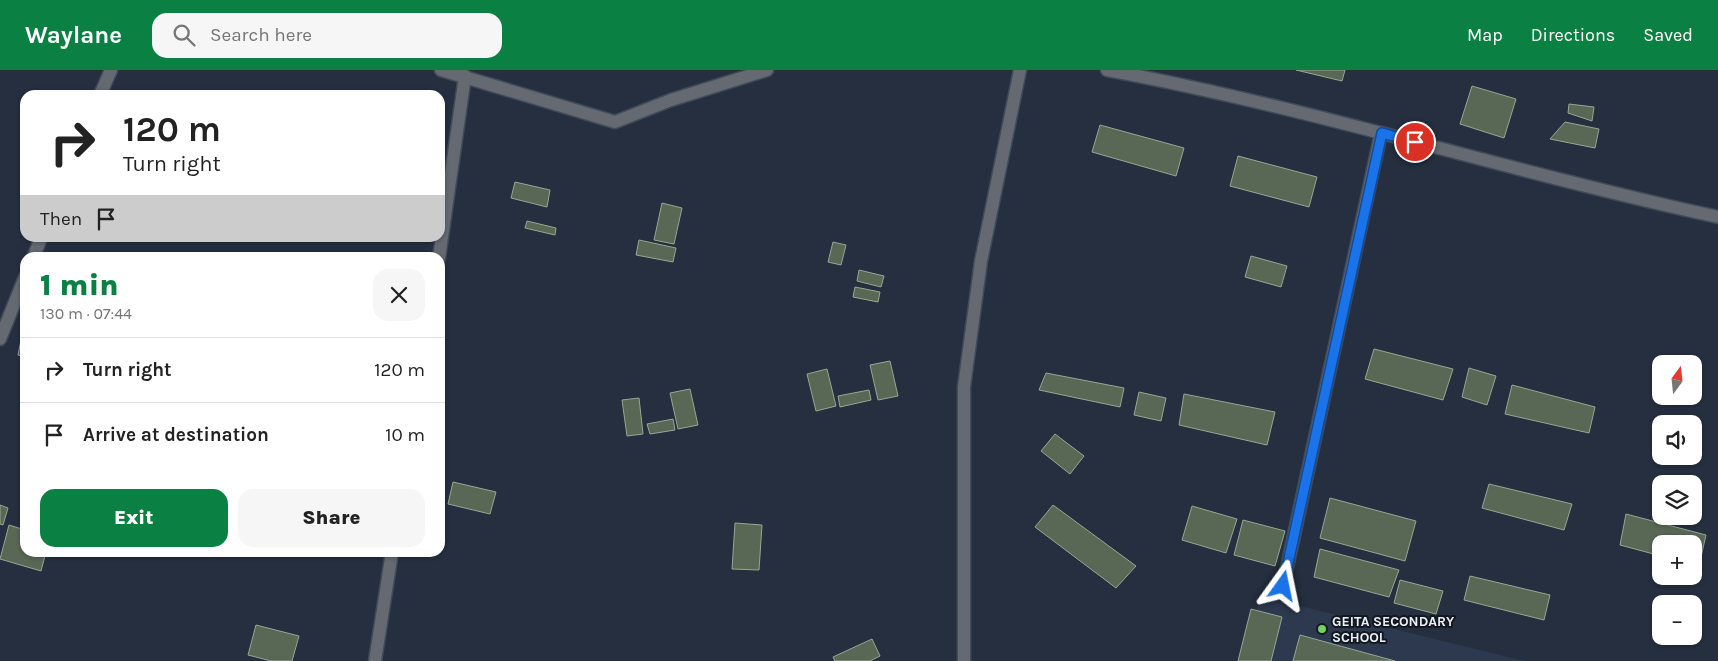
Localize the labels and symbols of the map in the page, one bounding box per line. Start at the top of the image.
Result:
pin [1394,121,1436,163]
north arrow [1652,355,1702,405]
position arrow [1256,559,1308,611]
place label: GEITA SECONDARY SCHOOL [1332,613,1455,646]
marker: GEITA SECONDARY SCHOOL [1316,623,1328,635]

